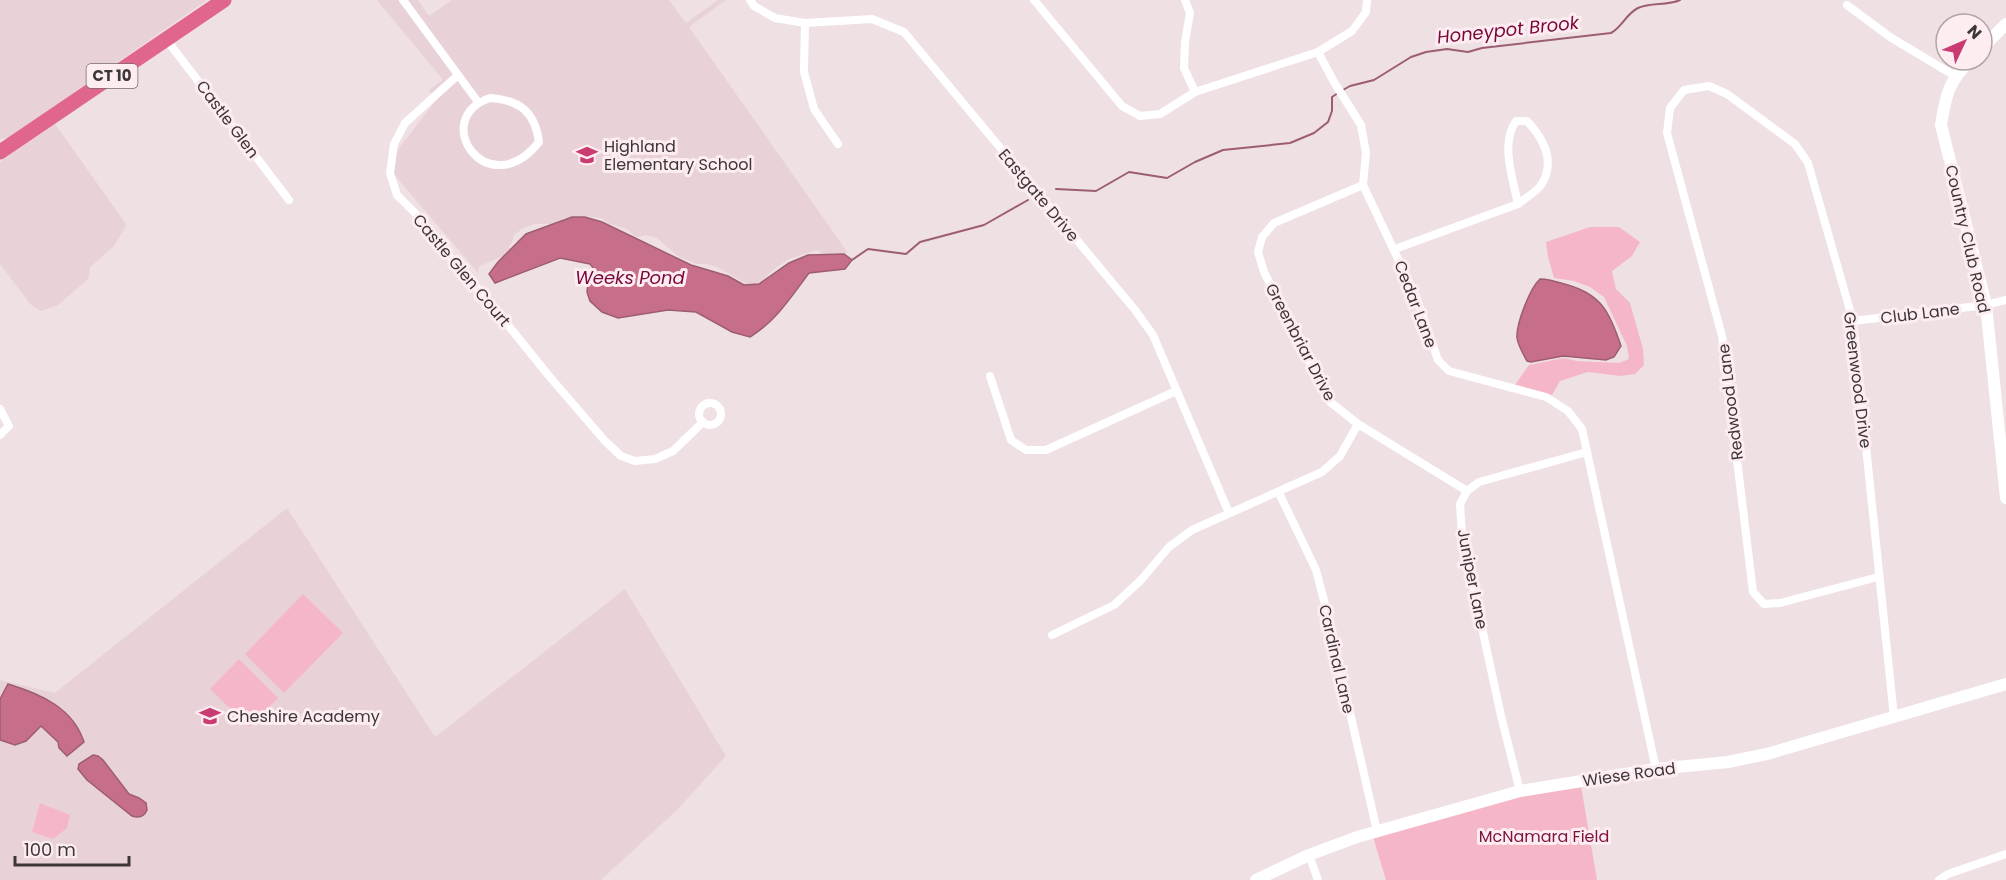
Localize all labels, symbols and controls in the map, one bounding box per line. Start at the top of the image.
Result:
water label: Honeypot Brook [1436,10,1581,49]
north arrow [1934,12,1994,72]
text: N [1962,20,1987,44]
road number: CT 10 [86,64,138,88]
street label: Castle Glen [191,76,264,163]
place label: Highland Elementary School [604,135,752,176]
school or university icon: Highland Elementary School [575,143,599,167]
street label: Eastgate Drive [993,144,1084,247]
street label: Country Club Road [1939,163,1996,315]
street label: Castle Glen Court [408,209,516,332]
street label: Cedar Lane [1388,257,1443,351]
water label: Weeks Pond [575,265,686,290]
street label: Greenbriar Drive [1260,279,1341,405]
street label: Club Lane [1879,297,1961,330]
street label: Greenwood Drive [1838,311,1877,450]
street label: Redwood Lane [1712,342,1749,461]
street label: Juniper Lane [1452,527,1494,631]
street label: Cardinal Lane [1313,602,1360,716]
school or university icon: Cheshire Academy [198,704,222,728]
place label: Cheshire Academy [227,705,380,728]
street label: Wiese Road [1581,757,1677,792]
park label: McNamara Field [1479,825,1609,848]
scale bar [15,829,129,867]
text: 100 m [24,837,76,862]

